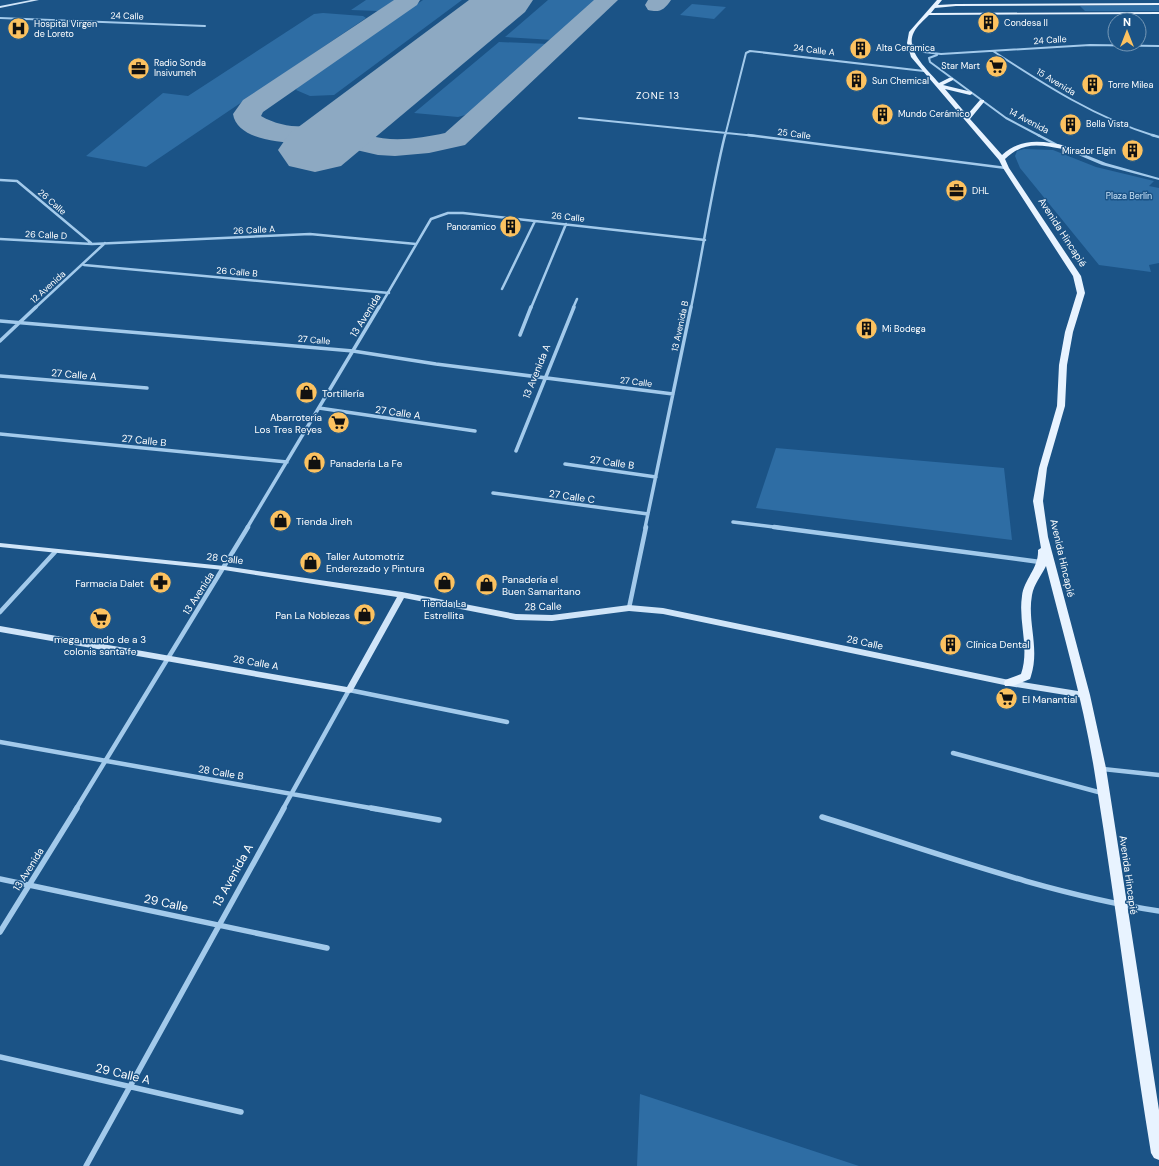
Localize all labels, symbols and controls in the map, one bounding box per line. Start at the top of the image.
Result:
street label: 24 Calle [110,9,144,23]
building icon: Condesa II [976,10,1002,36]
north arrow [1107,12,1147,52]
text: N [1123,15,1131,29]
hospital icon: Hospital Virgen de Loreto [5,16,31,42]
place label: Condesa II [1004,17,1048,29]
place label: Hospital Virgen de Loreto [34,18,97,40]
street label: 24 Calle [1033,33,1067,47]
building icon: Alta Ceramica [847,35,873,61]
street label: 24 Calle A [793,42,835,59]
place label: Alta Ceramica [876,42,935,54]
supermarket icon: Star Mart [983,53,1009,79]
office icon: Radio Sonda Insivumeh [125,55,151,81]
place label: Radio Sonda Insivumeh [154,57,206,79]
place label: Star Mart [941,60,980,72]
street label: 15 Avenida [1034,66,1078,98]
building icon: Sun Chemical [843,68,869,94]
building icon: Torre Milea [1079,72,1105,98]
place label: Sun Chemical [872,75,929,87]
place label: Torre Milea [1108,79,1153,91]
district label: ZONE 13 [636,89,680,102]
building icon: Mundo Cerámico [870,101,896,127]
street label: 14 Avenida [1007,105,1051,137]
place label: Mundo Cerámico [898,108,970,120]
building icon: Bella Vista [1058,111,1084,137]
place label: Bella Vista [1086,118,1129,130]
street label: 25 Calle [777,126,811,142]
building icon: Mirador Elgin [1119,138,1145,164]
place label: Mirador Elgin [1062,145,1116,157]
office icon: DHL [943,178,969,204]
place label: DHL [972,185,989,197]
street label: 26 Calle [35,186,69,218]
park label: Plaza Berlín [1106,190,1152,202]
street label: Avenida Hincapié [1035,195,1090,270]
street label: 26 Calle [551,209,585,225]
building icon: Panoramico [498,214,524,240]
place label: Panoramico [447,221,496,233]
street label: 26 Calle A [233,223,275,237]
street label: 26 Calle D [25,228,67,242]
street label: 26 Calle B [216,264,258,280]
street label: 12 Avenida [28,268,68,306]
street label: 13 Avenida [347,291,384,339]
street label: 13 Avenida B [669,300,691,352]
building icon: Mi Bodega [853,316,879,342]
place label: Mi Bodega [882,323,926,335]
street label: 27 Calle [297,333,331,347]
street label: 13 Avenida A [520,342,553,400]
street label: 27 Calle A [51,366,98,383]
street label: 27 Calle [619,374,653,390]
shop icon: Tortillería [293,380,319,406]
place label: Tortillería [322,387,364,400]
street label: 27 Calle A [374,403,422,422]
supermarket icon: Abarrotería Los Tres Reyes [325,410,351,436]
place label: Abarrotería Los Tres Reyes [255,411,322,436]
street label: 27 Calle B [121,432,167,449]
shop icon: Panadería La Fe [302,450,328,476]
street label: 27 Calle B [589,453,635,472]
place label: Panadería La Fe [330,457,403,470]
street label: 27 Calle C [548,487,596,506]
shop icon: Tienda Jireh [268,508,294,534]
place label: Tienda Jireh [296,515,352,528]
street label: Avenida Hincapié [1047,518,1078,599]
shop icon: Taller Automotriz Enderezado y Pintura [298,549,324,575]
street label: 28 Calle [206,550,244,567]
place label: Taller Automotriz Enderezado y Pintura [326,550,424,575]
street label: 13 Avenida [180,569,217,617]
pharmacy icon: Farmacia Dalet [147,570,173,596]
shop icon: Tienda La Estrellita [431,570,457,596]
shop icon: Panadería el Buen Samaritano [473,572,499,598]
place label: Panadería el Buen Samaritano [502,573,581,598]
place label: Farmacia Dalet [75,577,144,590]
place label: Tienda La Estrellita [422,597,466,622]
street label: 28 Calle [524,600,562,613]
shop icon: Pan La Noblezas [352,602,378,628]
supermarket icon: mega mundo de a 3 colonis santa fe [87,606,113,632]
place label: Pan La Noblezas [275,609,350,622]
building icon: Clínica Dental [937,631,963,657]
street label: 28 Calle [845,632,885,653]
place label: mega mundo de a 3 colonis santa fe [54,633,146,658]
place label: Clínica Dental [966,638,1029,651]
street label: 28 Calle A [232,652,280,673]
supermarket icon: El Manantial [994,686,1020,712]
place label: El Manantial [1022,693,1077,706]
street label: 28 Calle B [197,762,245,783]
street label: Avenida Hincapié [1117,835,1141,916]
street label: 13 Avenida A [209,841,257,909]
street label: 13 Avenida [10,845,47,893]
street label: 29 Calle [142,891,190,916]
street label: 29 Calle A [94,1060,152,1088]

